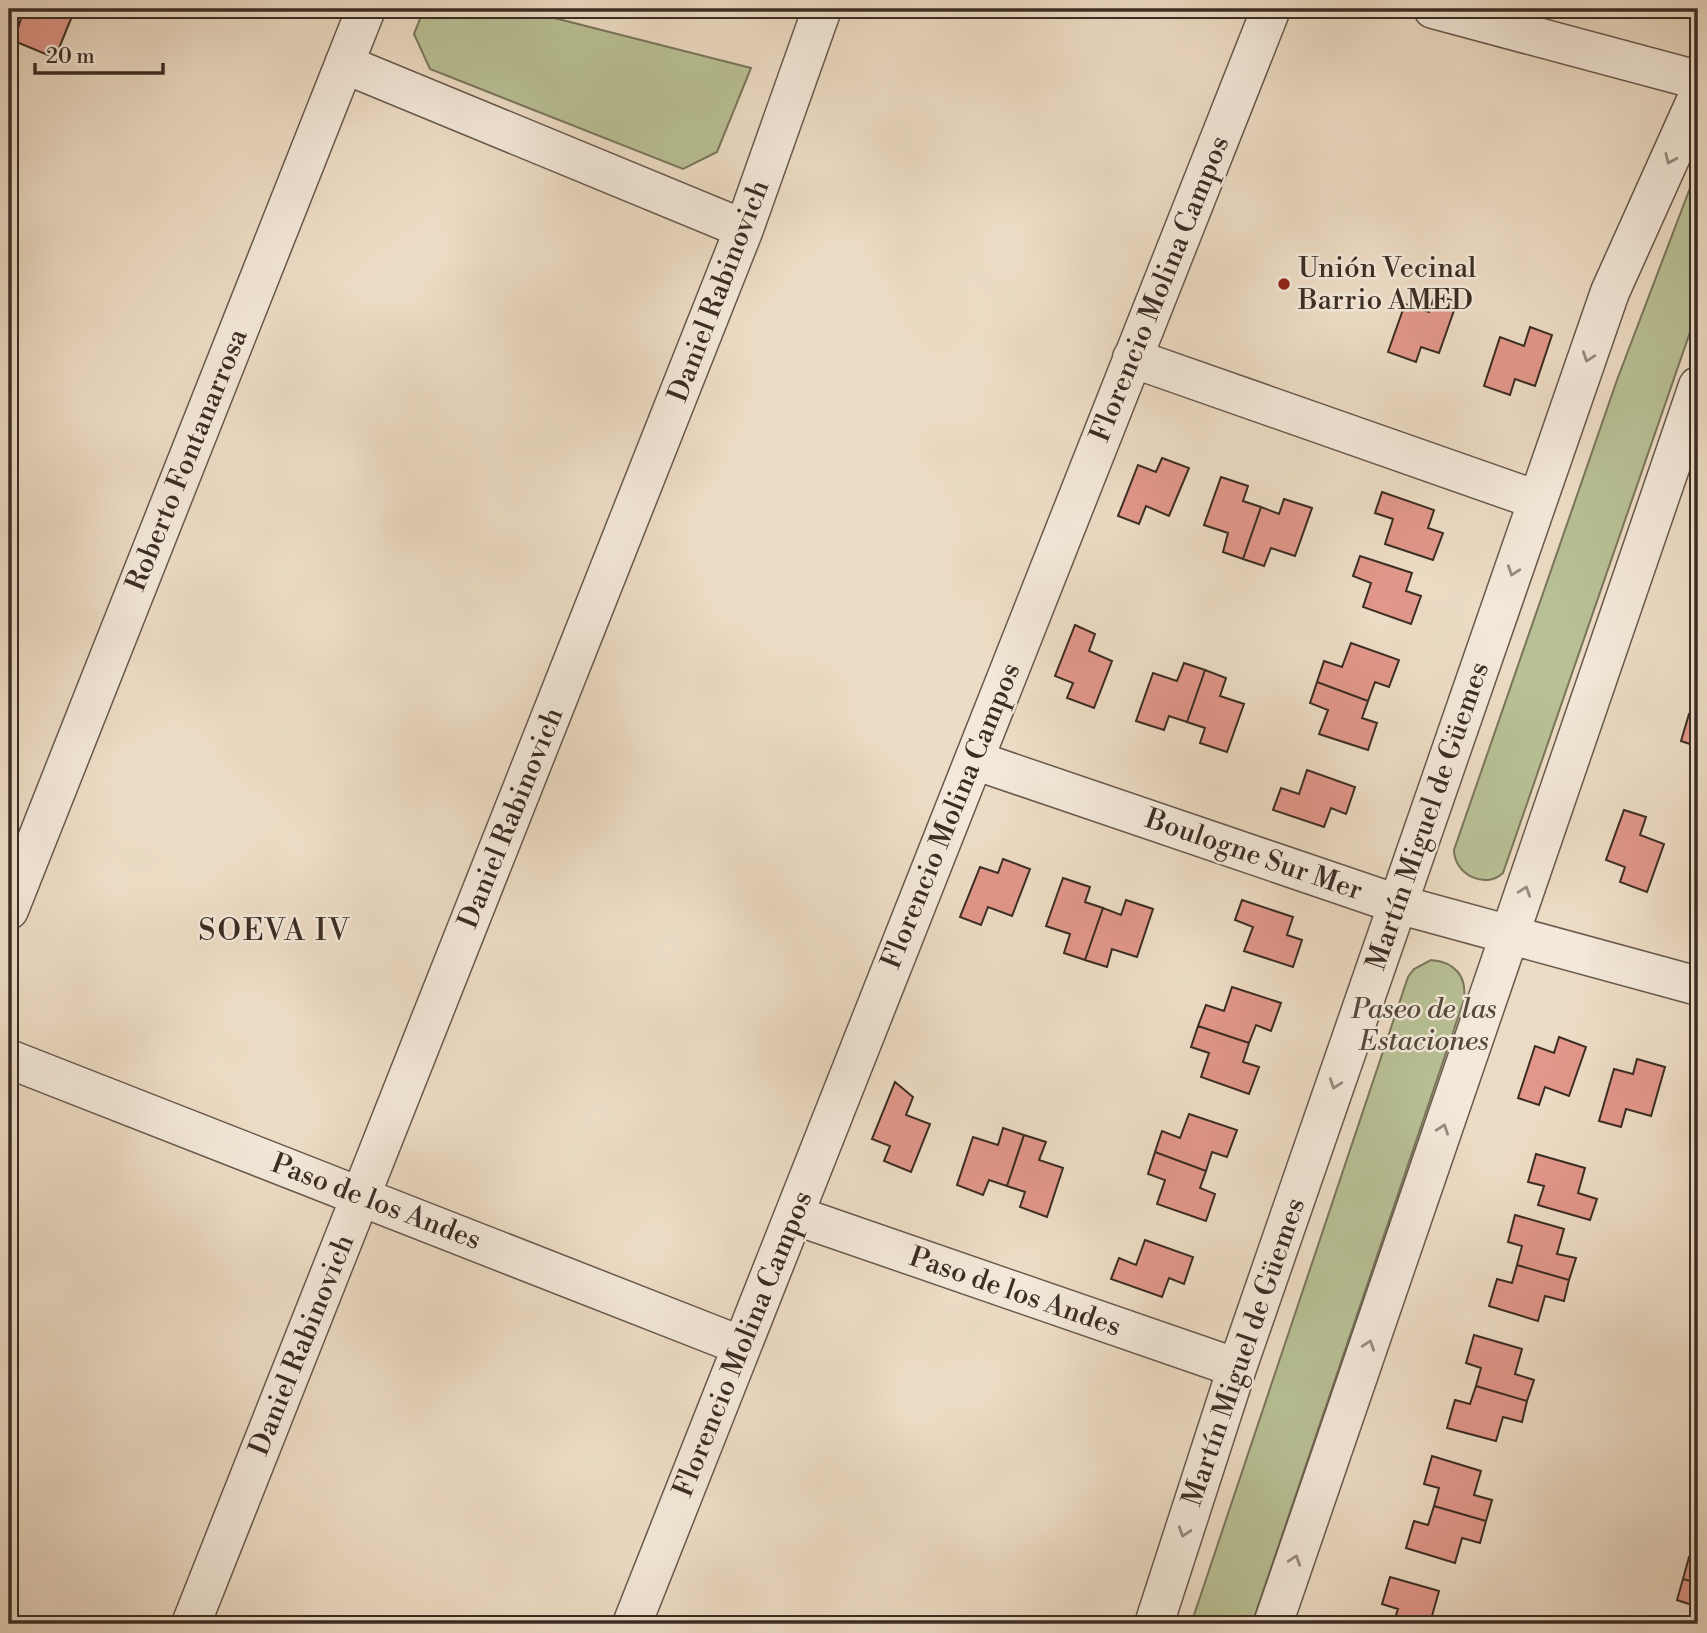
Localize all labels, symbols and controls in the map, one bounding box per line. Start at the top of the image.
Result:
scale bar [35,32,163,76]
text: 20 m [46,44,95,70]
street label: Florencio Molina Campos [1083,131,1237,447]
one-way arrow [1664,151,1678,164]
street label: Daniel Rabinovich [661,175,778,407]
place label: Unión Vecinal Barrio AMED [1297,251,1476,318]
marker: Unión Vecinal Barrio AMED [1276,276,1292,292]
street label: Roberto Fontanarrosa [118,323,256,596]
one-way arrow [1582,350,1596,362]
one-way arrow [1507,565,1521,577]
street label: Martín Miguel de Güemes [1359,657,1497,975]
street label: Florencio Molina Campos [874,658,1028,974]
street label: Daniel Rabinovich [451,702,571,934]
street label: Boulogne Sur Mer [1140,801,1367,909]
one-way arrow [1517,885,1531,898]
district label: SOEVA IV [198,912,352,950]
park label: Paseo de las Estaciones [1351,992,1496,1059]
one-way arrow [1329,1078,1343,1090]
one-way arrow [1435,1124,1449,1136]
street label: Paso de los Andes [266,1146,486,1258]
street label: Florencio Molina Campos [666,1186,820,1502]
street label: Martín Miguel de Güemes [1175,1193,1313,1511]
street label: Daniel Rabinovich [242,1229,362,1461]
street label: Paso de los Andes [904,1239,1126,1345]
one-way arrow [1361,1339,1375,1351]
one-way arrow [1177,1526,1192,1538]
one-way arrow [1287,1554,1301,1566]

